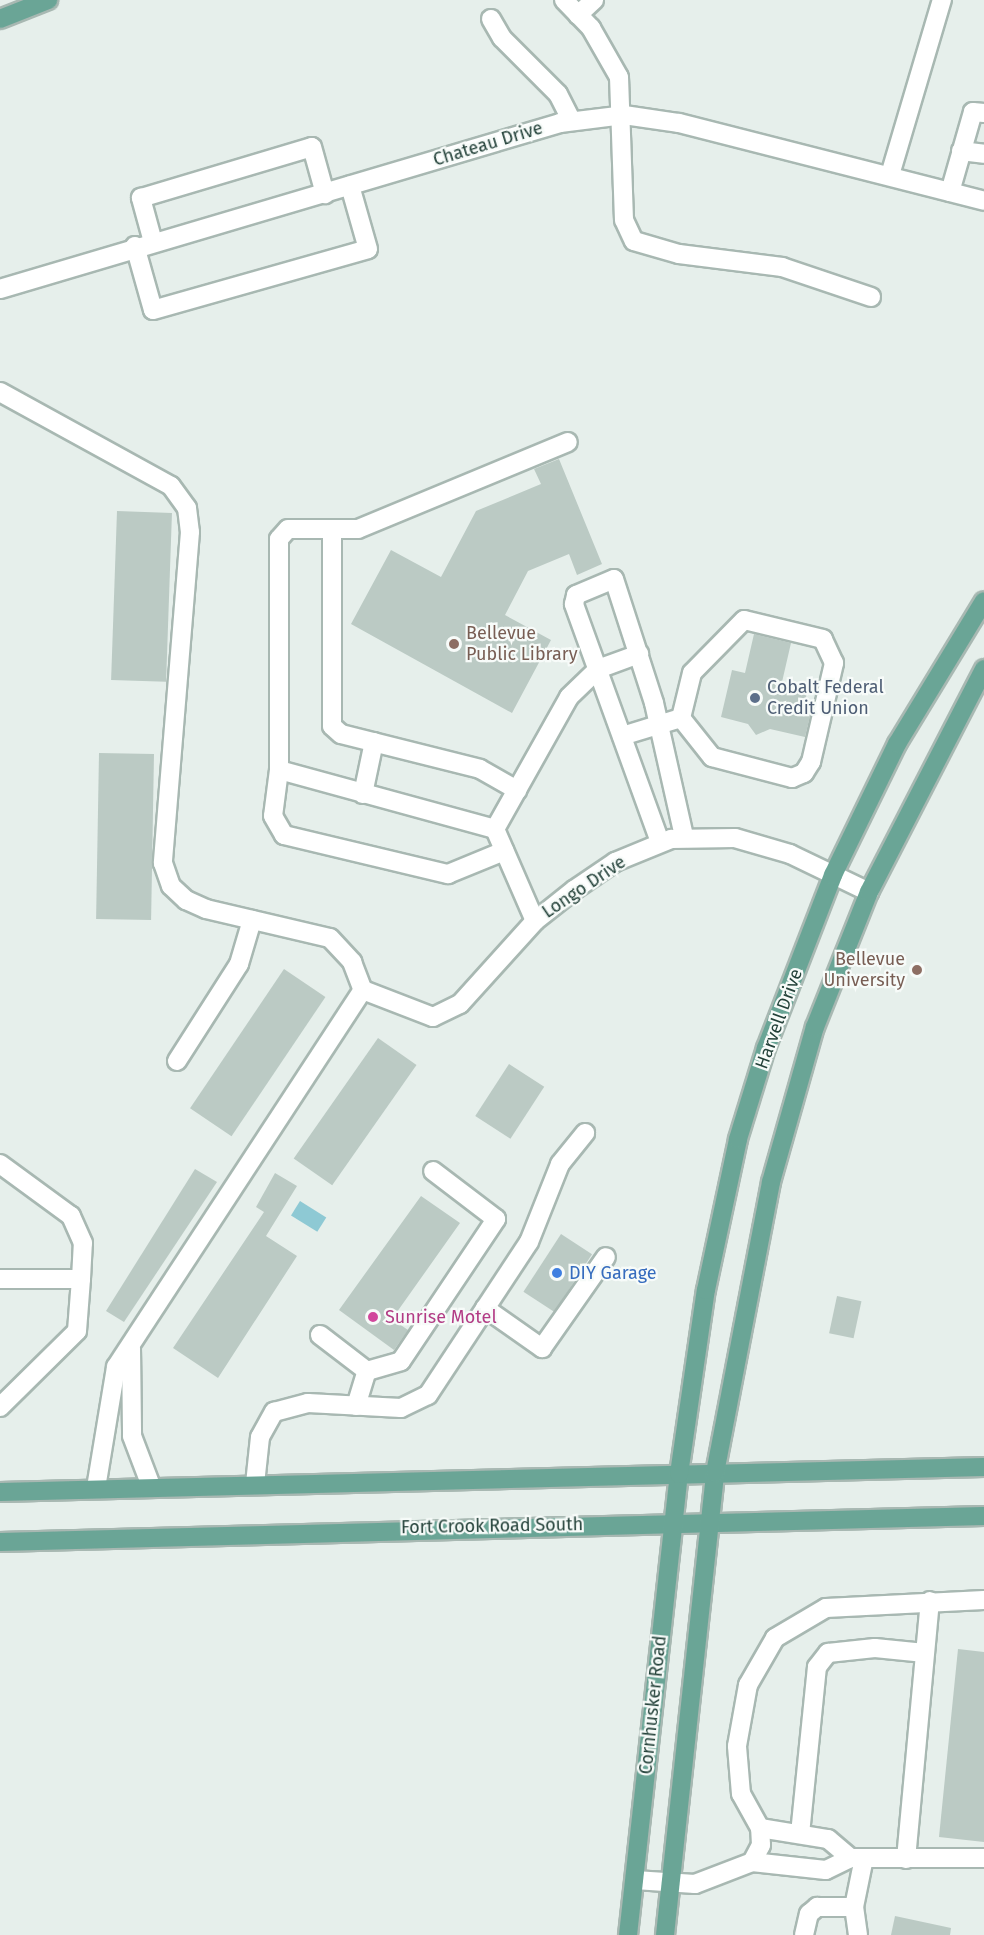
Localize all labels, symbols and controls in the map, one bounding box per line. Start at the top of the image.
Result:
street label: Chateau Drive [431,117,545,171]
place label: Bellevue Public Library [466,623,578,666]
marker: Bellevue Public Library [447,637,461,651]
place label: Cobalt Federal Credit Union [767,677,884,720]
marker: Cobalt Federal Credit Union [748,691,762,705]
street label: Longo Drive [538,851,630,923]
place label: Bellevue University [823,949,905,992]
marker: Bellevue University [910,963,924,977]
street label: Harvell Drive [751,966,807,1072]
place label: DIY Garage [569,1262,657,1284]
marker: DIY Garage [550,1266,564,1280]
place label: Sunrise Motel [385,1306,497,1328]
marker: Sunrise Motel [366,1310,380,1324]
street label: Fort Crook Road South [401,1514,583,1538]
street label: Cornhusker Road [635,1635,671,1775]

